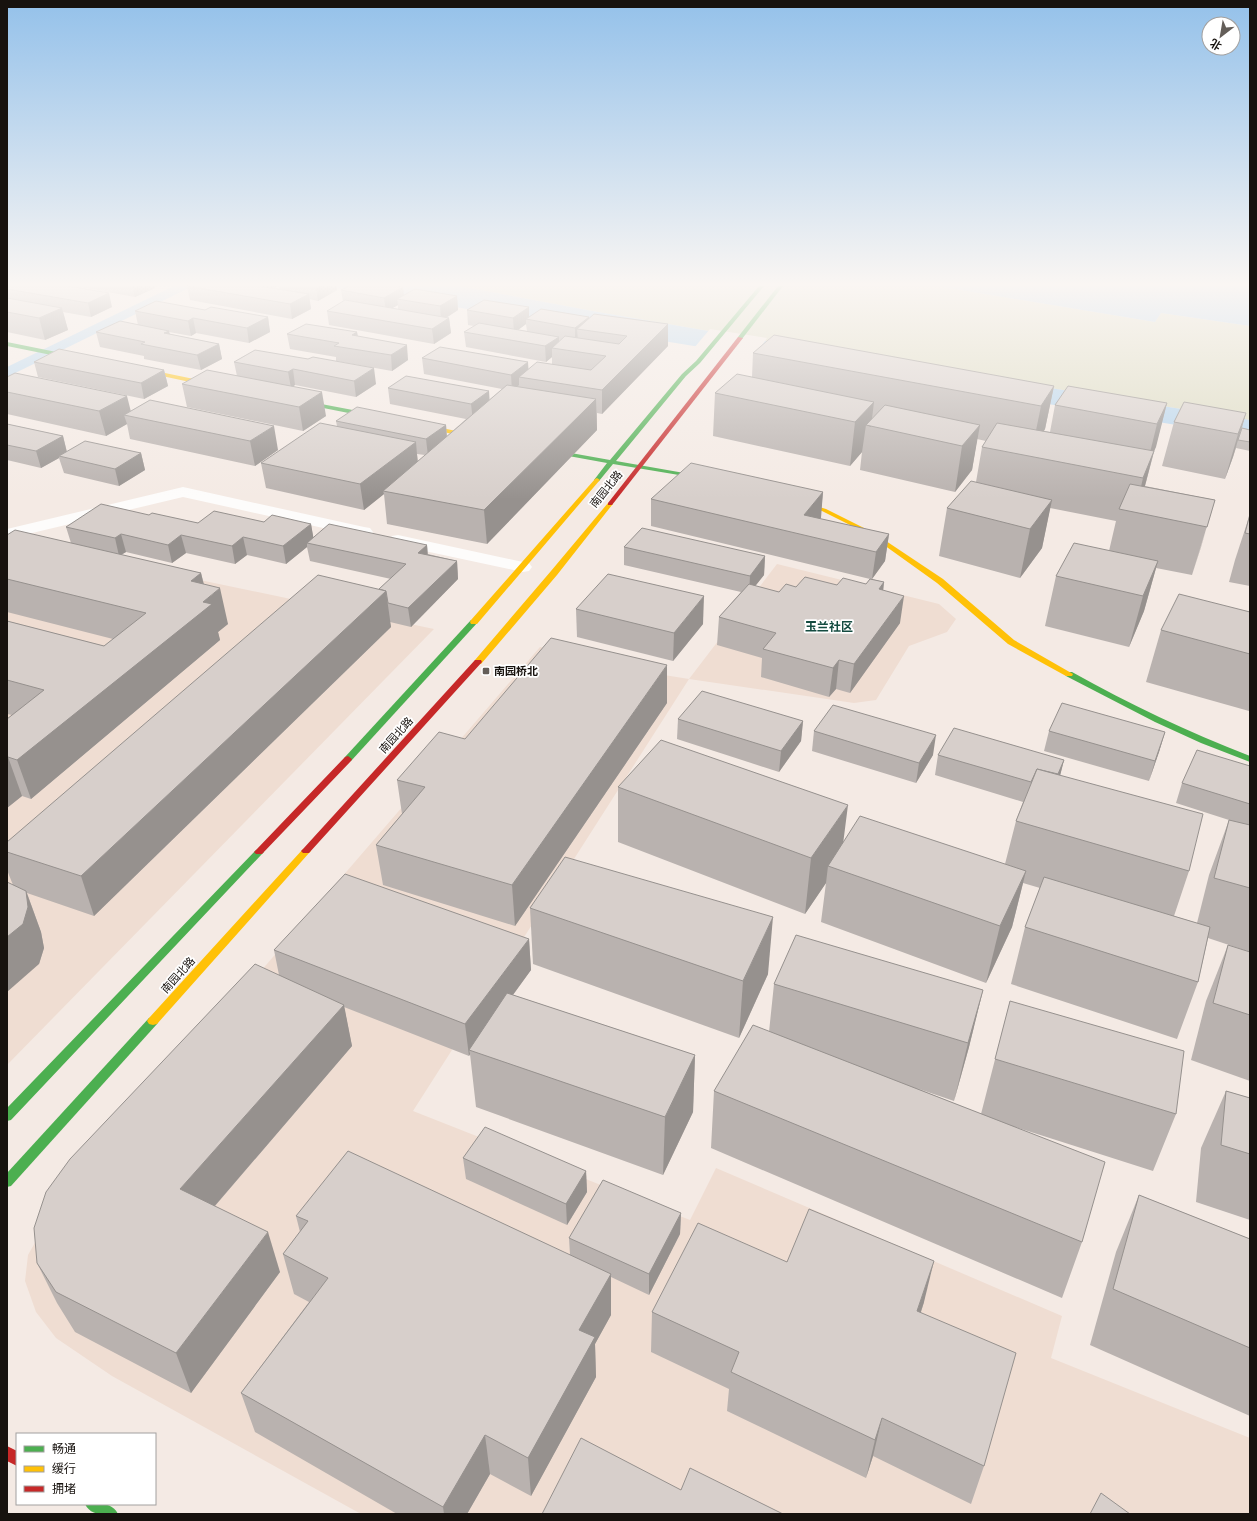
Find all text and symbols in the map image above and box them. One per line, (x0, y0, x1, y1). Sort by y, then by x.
north arrow (1201, 16, 1241, 56)
text: 北 (1208, 37, 1224, 53)
street label: 南园北路 (587, 468, 625, 510)
district label: 玉兰社区 (805, 620, 853, 634)
place label: 南园桥北 (494, 665, 538, 677)
marker: 南园桥北 (481, 666, 491, 676)
street label: 南园北路 (377, 715, 415, 755)
street label: 南园北路 (159, 955, 197, 995)
legend (16, 1433, 156, 1505)
text: 畅通 (52, 1442, 76, 1456)
text: 缓行 (52, 1462, 76, 1476)
text: 拥堵 (52, 1482, 76, 1496)

